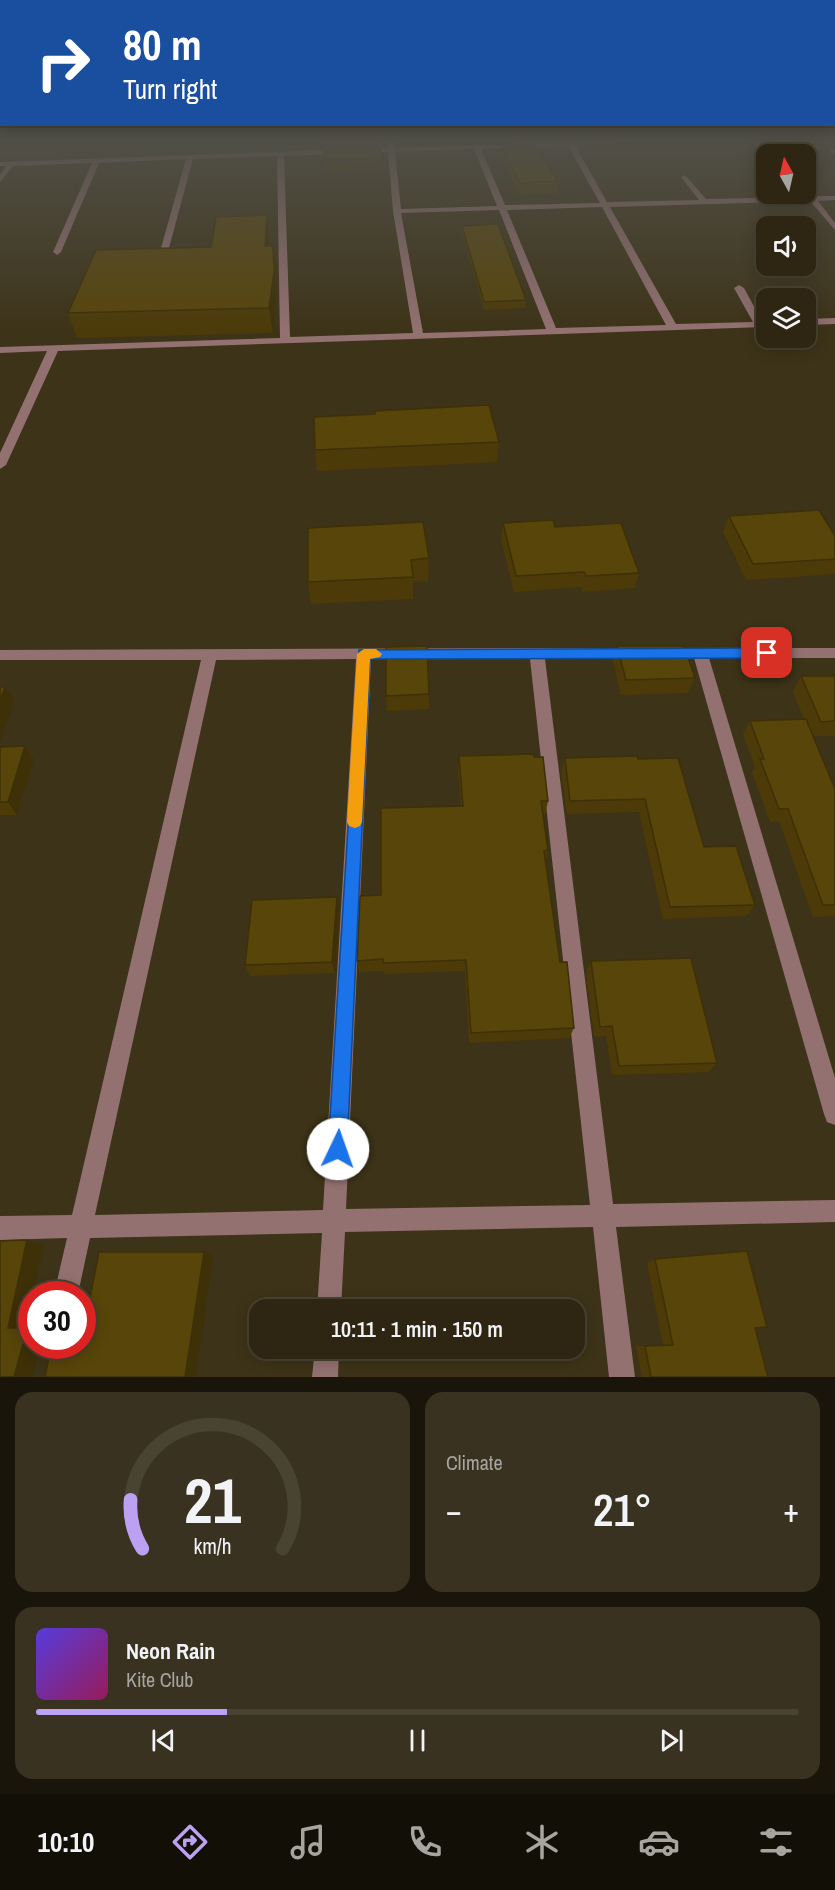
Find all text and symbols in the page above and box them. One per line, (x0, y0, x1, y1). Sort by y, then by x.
text: 80 m (123, 17, 202, 73)
icon: right (24, 24, 102, 102)
text: Turn right (123, 71, 217, 107)
north arrow (756, 144, 816, 204)
map controls (756, 144, 816, 348)
button: sound (756, 216, 816, 276)
button: layers (756, 288, 816, 348)
pin (741, 627, 792, 678)
icon: arrive (750, 636, 783, 669)
position arrow (306, 1117, 370, 1181)
speed limit sign: 30 (18, 1281, 96, 1359)
text: 10:11 · 1 min · 150 m (331, 1314, 503, 1344)
text: Climate (446, 1449, 503, 1476)
text: 21 (184, 1458, 241, 1542)
text: 21° (593, 1479, 652, 1540)
text: − (446, 1488, 462, 1532)
text: + (783, 1488, 799, 1532)
text: km/h (193, 1532, 232, 1561)
text: Neon Rain (126, 1636, 215, 1666)
text: Kite Club (126, 1666, 193, 1693)
icon: previous (147, 1724, 180, 1757)
icon: pause (401, 1724, 434, 1757)
icon: next (655, 1724, 688, 1757)
icon: directions (169, 1821, 211, 1863)
icon: music (287, 1821, 329, 1863)
icon: phone (404, 1821, 446, 1863)
icon: climate (521, 1821, 563, 1863)
icon: car (638, 1821, 680, 1863)
icon: filters (755, 1821, 797, 1863)
text: 10:10 (38, 1824, 94, 1860)

